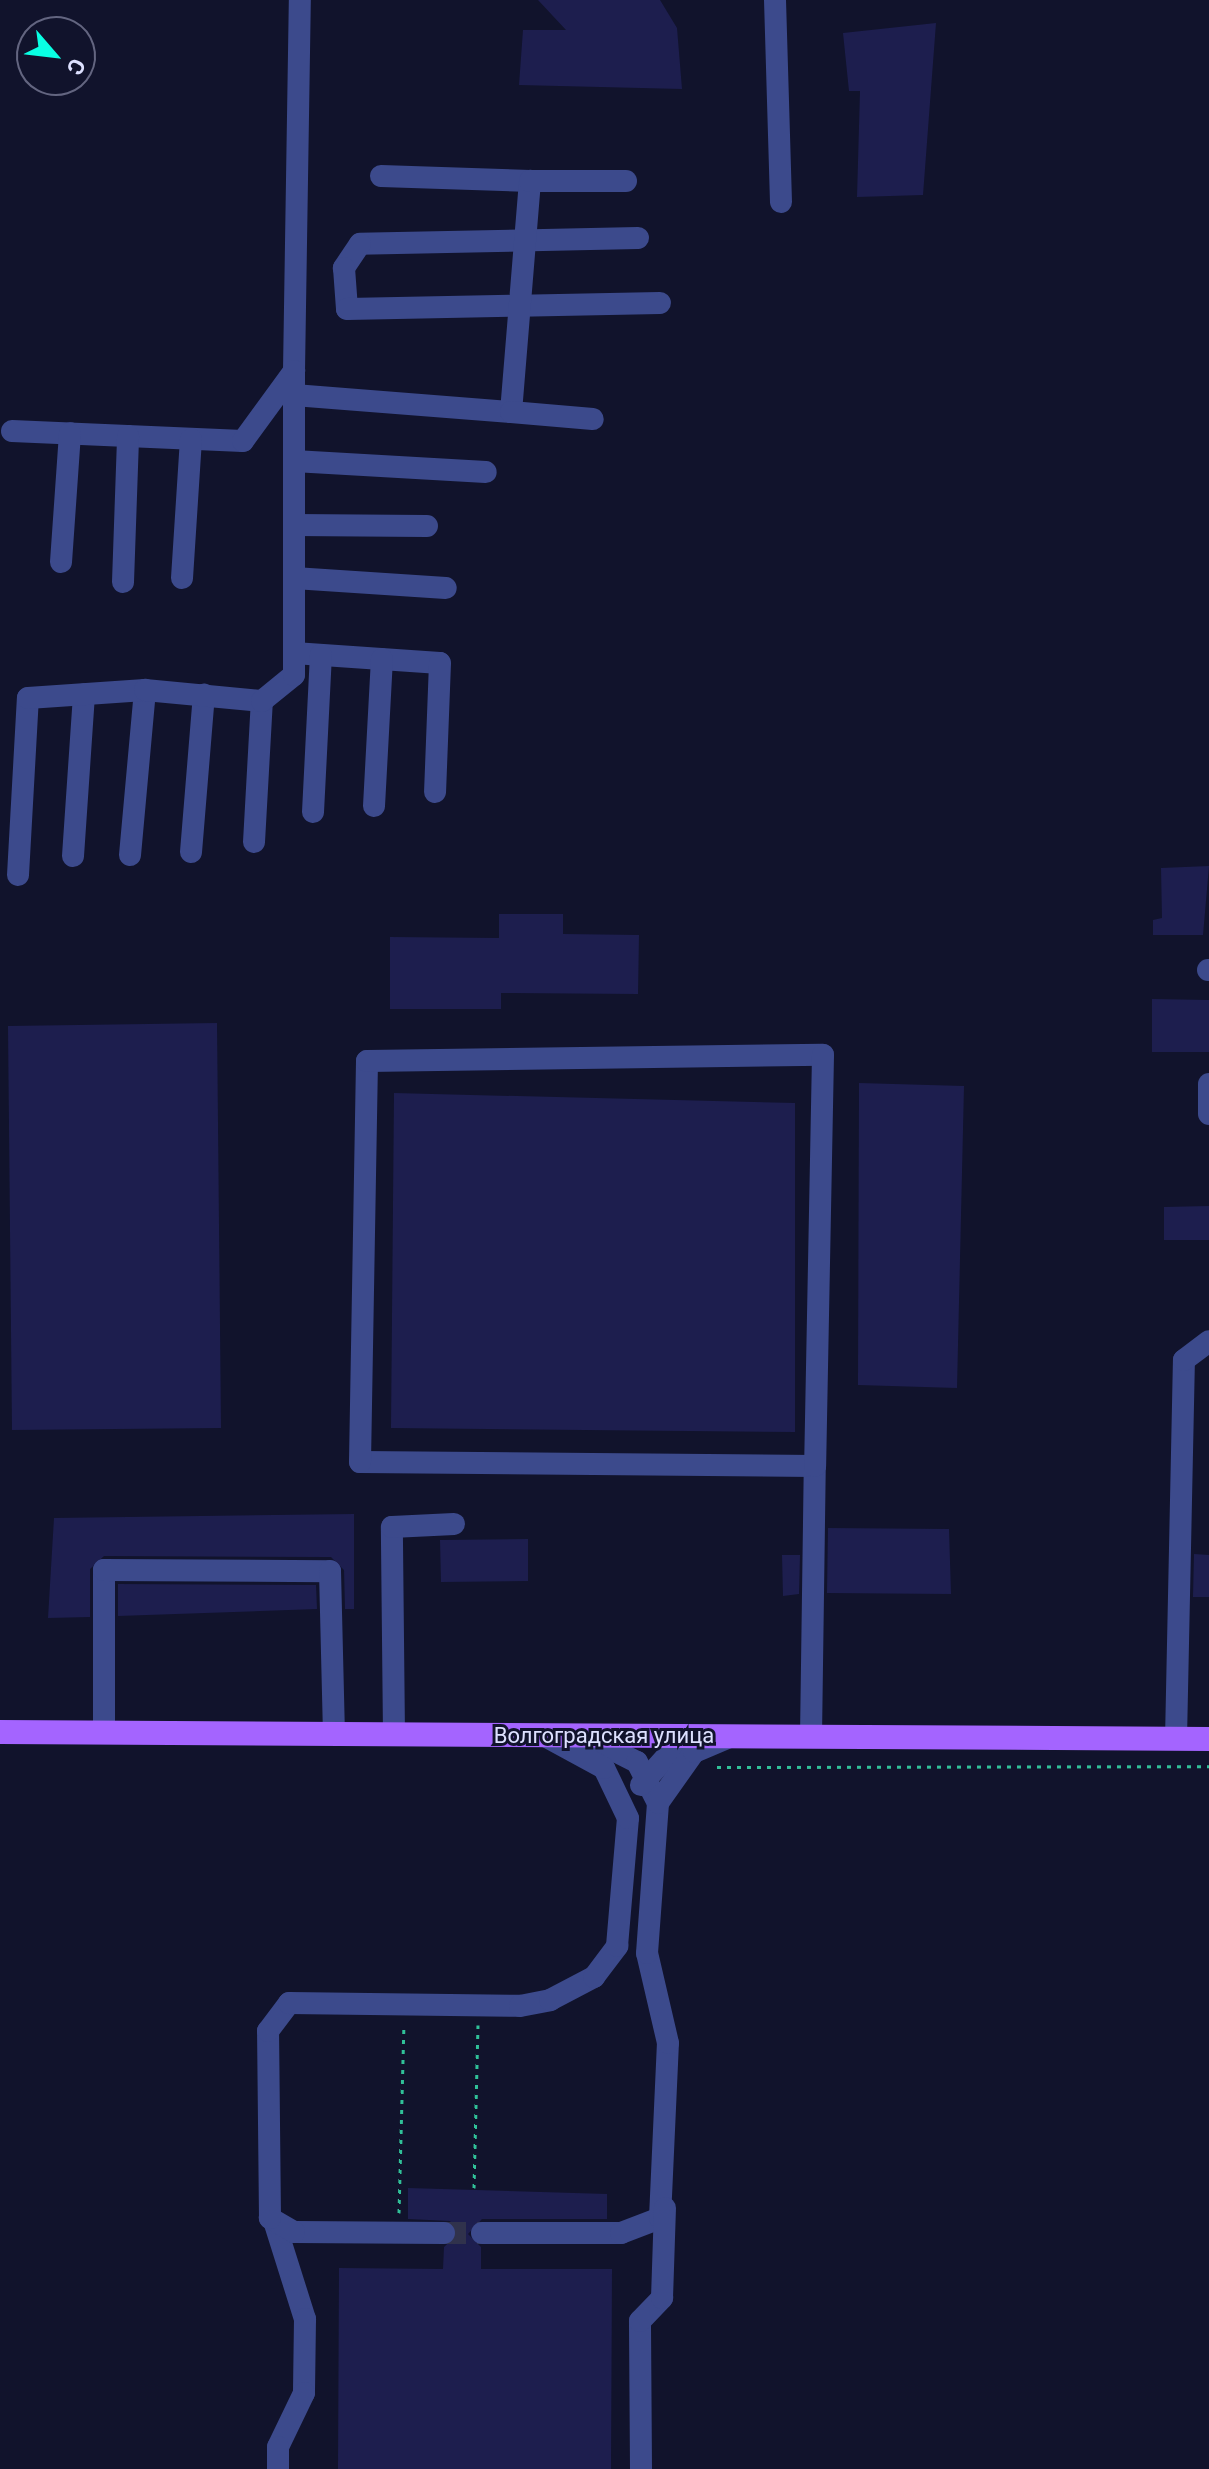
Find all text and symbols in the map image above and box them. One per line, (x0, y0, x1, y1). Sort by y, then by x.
north arrow (16, 16, 96, 96)
text: С (61, 54, 90, 79)
street label: Волгоградская улица (494, 1723, 714, 1749)

